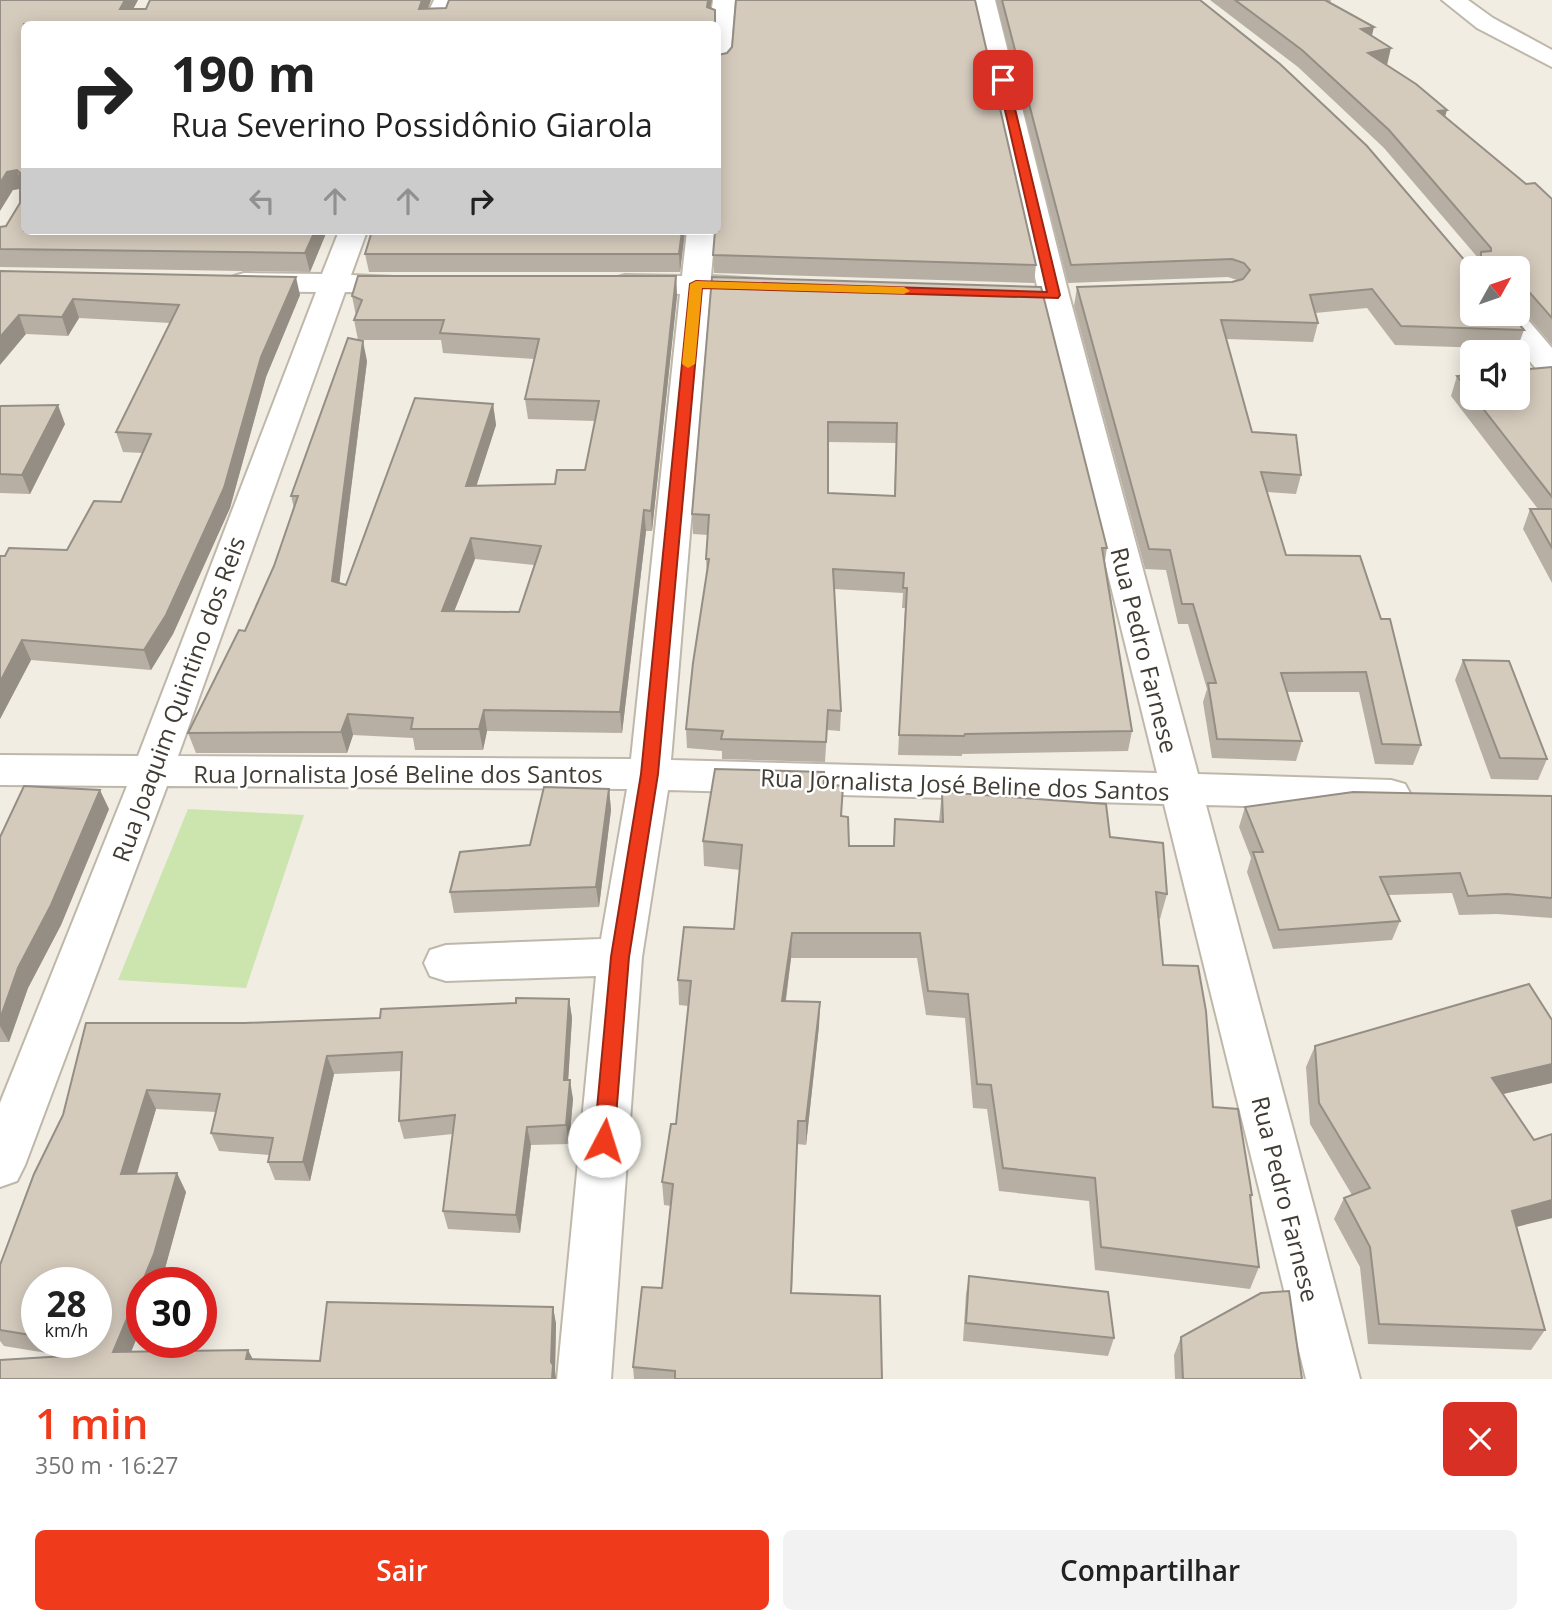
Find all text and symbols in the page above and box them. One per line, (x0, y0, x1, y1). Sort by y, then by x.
text: 190 m (171, 40, 316, 106)
icon: right (56, 49, 147, 140)
pin (973, 50, 1033, 110)
icon: arrive (984, 61, 1022, 99)
text: Rua Severino Possidônio Giarola (171, 103, 653, 146)
icon: left (243, 182, 281, 220)
icon: ahead (316, 182, 354, 220)
icon: ahead (389, 182, 427, 220)
icon: right (462, 182, 500, 220)
north arrow (1460, 256, 1530, 326)
map controls (1460, 256, 1530, 410)
button: sound (1460, 340, 1530, 410)
street label: Rua Joaquim Quintino dos Reis (104, 532, 252, 866)
street label: Rua Pedro Farnese (1103, 544, 1187, 756)
street label: Rua Jornalista José Beline dos Santos (193, 757, 603, 790)
street label: Rua Jornalista José Beline dos Santos (760, 760, 1170, 808)
street label: Rua Pedro Farnese (1244, 1093, 1328, 1305)
position arrow (567, 1104, 641, 1178)
speed limit sign: 30 (126, 1267, 217, 1358)
text: 28 (46, 1280, 87, 1327)
text: km/h (45, 1318, 88, 1342)
text: 1 min (35, 1394, 148, 1451)
button: close (1443, 1402, 1517, 1476)
text: 350 m · 16:27 (35, 1449, 178, 1481)
button: Sair (35, 1530, 769, 1610)
button: Compartilhar (783, 1530, 1517, 1610)

